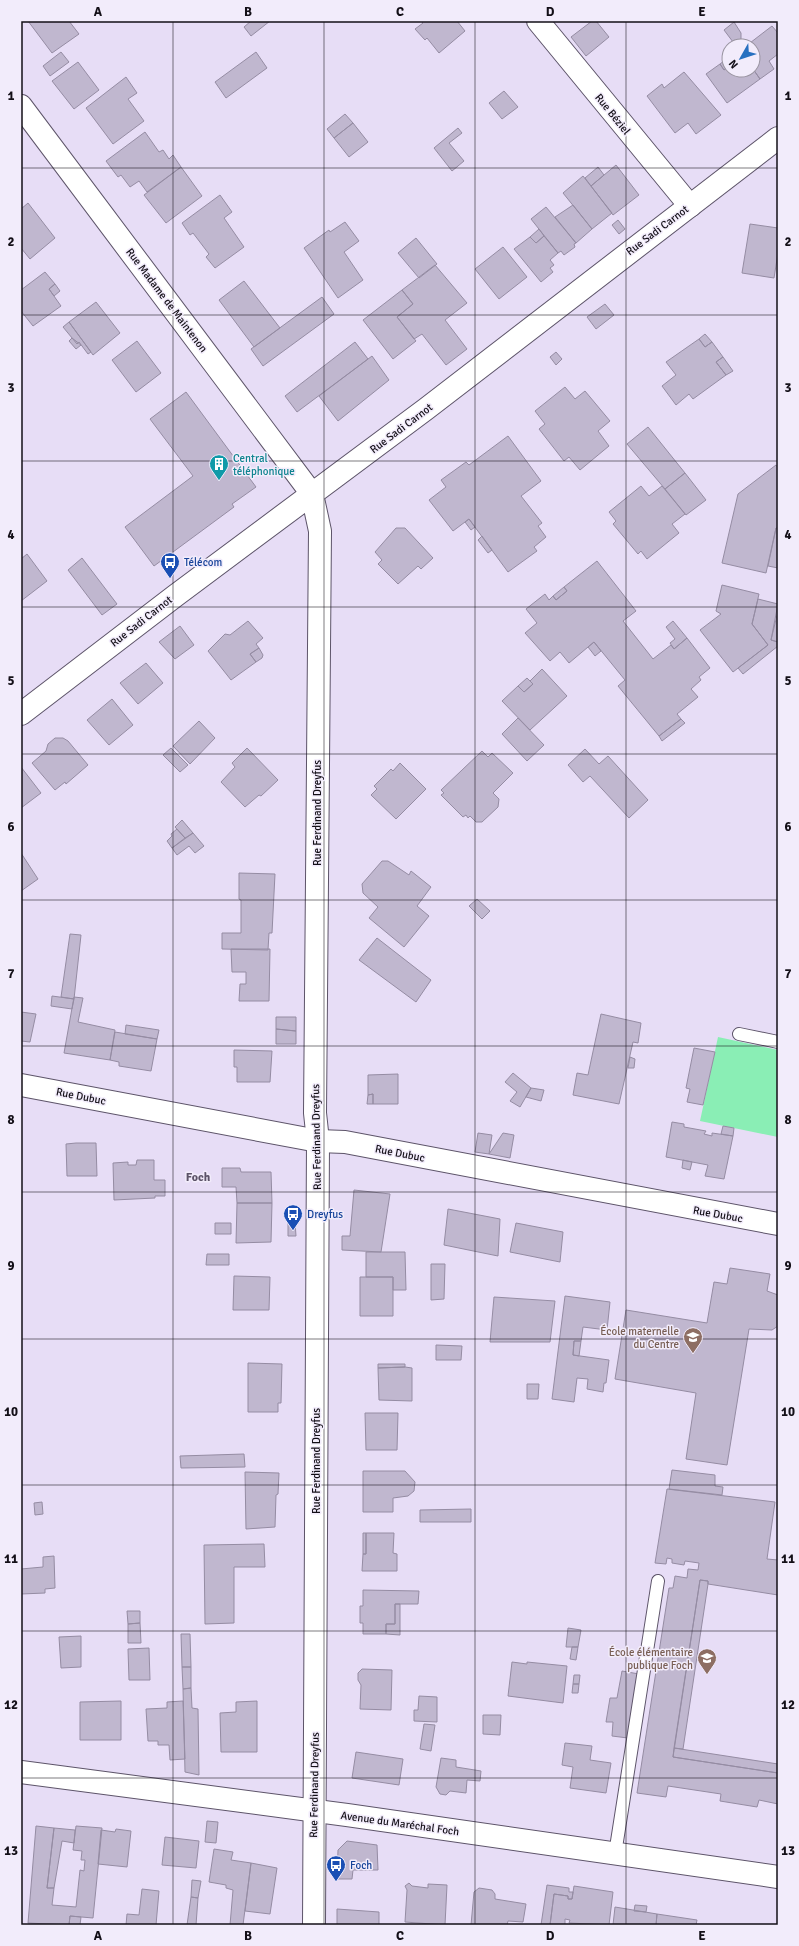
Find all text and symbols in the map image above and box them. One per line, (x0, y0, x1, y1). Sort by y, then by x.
text: A (94, 4, 103, 20)
text: B (244, 4, 252, 20)
text: C (396, 4, 404, 20)
text: D (546, 4, 555, 20)
text: E (698, 4, 706, 20)
north arrow (721, 38, 761, 78)
text: N (726, 57, 741, 71)
text: 1 (7, 88, 15, 104)
text: 1 (784, 88, 792, 104)
street label: Rue Béziel (592, 91, 633, 137)
street label: Rue Sadi Carnot (624, 203, 691, 258)
text: 2 (7, 234, 15, 250)
text: 2 (784, 234, 792, 250)
street label: Rue Madame de Maintenon (123, 246, 210, 355)
text: 3 (7, 380, 15, 396)
text: 3 (784, 380, 792, 396)
street label: Rue Sadi Carnot (368, 401, 435, 456)
place label: Central téléphonique (233, 452, 295, 478)
building icon: Central téléphonique (208, 453, 230, 481)
text: 4 (7, 527, 15, 543)
text: 4 (784, 527, 792, 543)
bus stop icon: Télécom (159, 551, 181, 579)
place label: Télécom (184, 556, 222, 569)
street label: Rue Sadi Carnot (108, 593, 175, 650)
text: 5 (7, 673, 15, 689)
text: 5 (784, 673, 792, 689)
street label: Rue Ferdinand Dreyfus (311, 760, 324, 866)
text: 6 (7, 819, 15, 835)
text: 6 (784, 819, 792, 835)
text: 7 (7, 966, 15, 982)
text: 7 (784, 966, 792, 982)
street label: Rue Ferdinand Dreyfus (309, 1084, 324, 1190)
street label: Rue Dubuc (55, 1085, 107, 1108)
text: 8 (7, 1112, 15, 1128)
text: 8 (784, 1112, 792, 1128)
street label: Rue Dubuc (374, 1142, 426, 1165)
district label: Foch (186, 1170, 211, 1185)
bus stop icon: Dreyfus (282, 1203, 304, 1231)
street label: Rue Dubuc (692, 1204, 744, 1225)
place label: Dreyfus (307, 1208, 343, 1221)
text: 9 (7, 1258, 15, 1274)
text: 9 (784, 1258, 792, 1274)
place label: École maternelle du Centre (600, 1324, 679, 1351)
school or university icon: École maternelle du Centre (682, 1326, 704, 1354)
text: 10 (4, 1404, 18, 1420)
text: 10 (781, 1404, 795, 1420)
street label: Rue Ferdinand Dreyfus (310, 1408, 323, 1514)
text: 11 (4, 1551, 18, 1567)
text: 11 (781, 1551, 795, 1567)
place label: École élémentaire publique Foch (609, 1645, 693, 1672)
school or university icon: École élémentaire publique Foch (696, 1647, 718, 1675)
text: 12 (4, 1697, 18, 1713)
text: 12 (781, 1697, 795, 1713)
street label: Rue Ferdinand Dreyfus (307, 1732, 322, 1838)
street label: Avenue du Maréchal Foch (340, 1809, 460, 1838)
text: 13 (4, 1843, 18, 1859)
text: 13 (781, 1843, 795, 1859)
bus stop icon: Foch (325, 1854, 347, 1882)
place label: Foch (350, 1859, 372, 1872)
text: A (94, 1928, 103, 1944)
text: B (244, 1928, 252, 1944)
text: C (396, 1928, 404, 1944)
text: D (546, 1928, 555, 1944)
text: E (698, 1928, 706, 1944)

